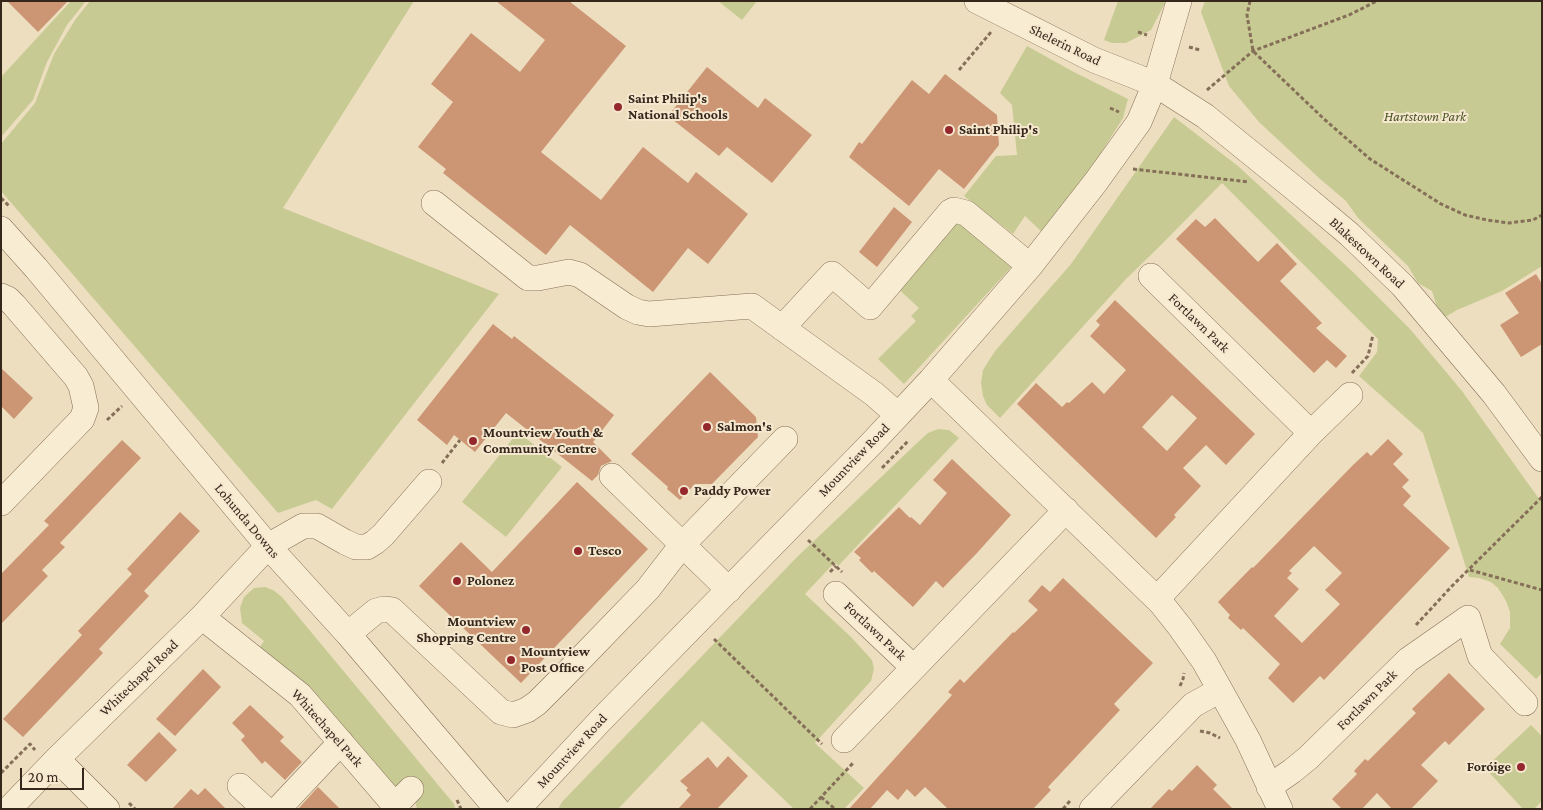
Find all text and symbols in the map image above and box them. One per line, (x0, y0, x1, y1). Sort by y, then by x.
street label: Shelerin Road (1027, 21, 1103, 69)
place label: Saint Philip's National Schools (628, 91, 728, 124)
marker: Saint Philip's National Schools (612, 101, 624, 113)
park label: Hartstown Park (1384, 109, 1466, 125)
place label: Saint Philip's (959, 122, 1038, 138)
marker: Saint Philip's (943, 124, 955, 136)
street label: Blakestown Road (1326, 214, 1408, 292)
street label: Fortlawn Park (1165, 290, 1233, 356)
place label: Salmon's (717, 419, 772, 435)
street label: Mountview Road (815, 420, 893, 500)
marker: Salmon's (701, 421, 713, 433)
place label: Mountview Youth & Community Centre (483, 425, 603, 458)
marker: Mountview Youth & Community Centre (467, 435, 479, 447)
street label: Lohunda Downs (211, 480, 283, 562)
place label: Paddy Power (694, 483, 771, 499)
marker: Paddy Power (678, 485, 690, 497)
place label: Tesco (588, 543, 622, 559)
marker: Tesco (572, 545, 584, 557)
place label: Polonez (467, 573, 514, 589)
marker: Polonez (451, 575, 463, 587)
street label: Fortlawn Park (841, 598, 909, 664)
place label: Mountview Shopping Centre (417, 614, 516, 646)
marker: Mountview Shopping Centre (520, 624, 532, 636)
street label: Whitechapel Road (96, 636, 182, 720)
place label: Mountview Post Office (521, 644, 590, 676)
marker: Mountview Post Office (505, 654, 517, 666)
street label: Fortlawn Park (1333, 666, 1401, 734)
street label: Whitechapel Park (288, 686, 366, 770)
street label: Mountview Road (533, 710, 611, 792)
scale bar (22, 758, 86, 790)
place label: Foróige (1467, 759, 1511, 775)
marker: Foróige (1515, 761, 1527, 773)
text: 20 m (28, 769, 59, 785)

